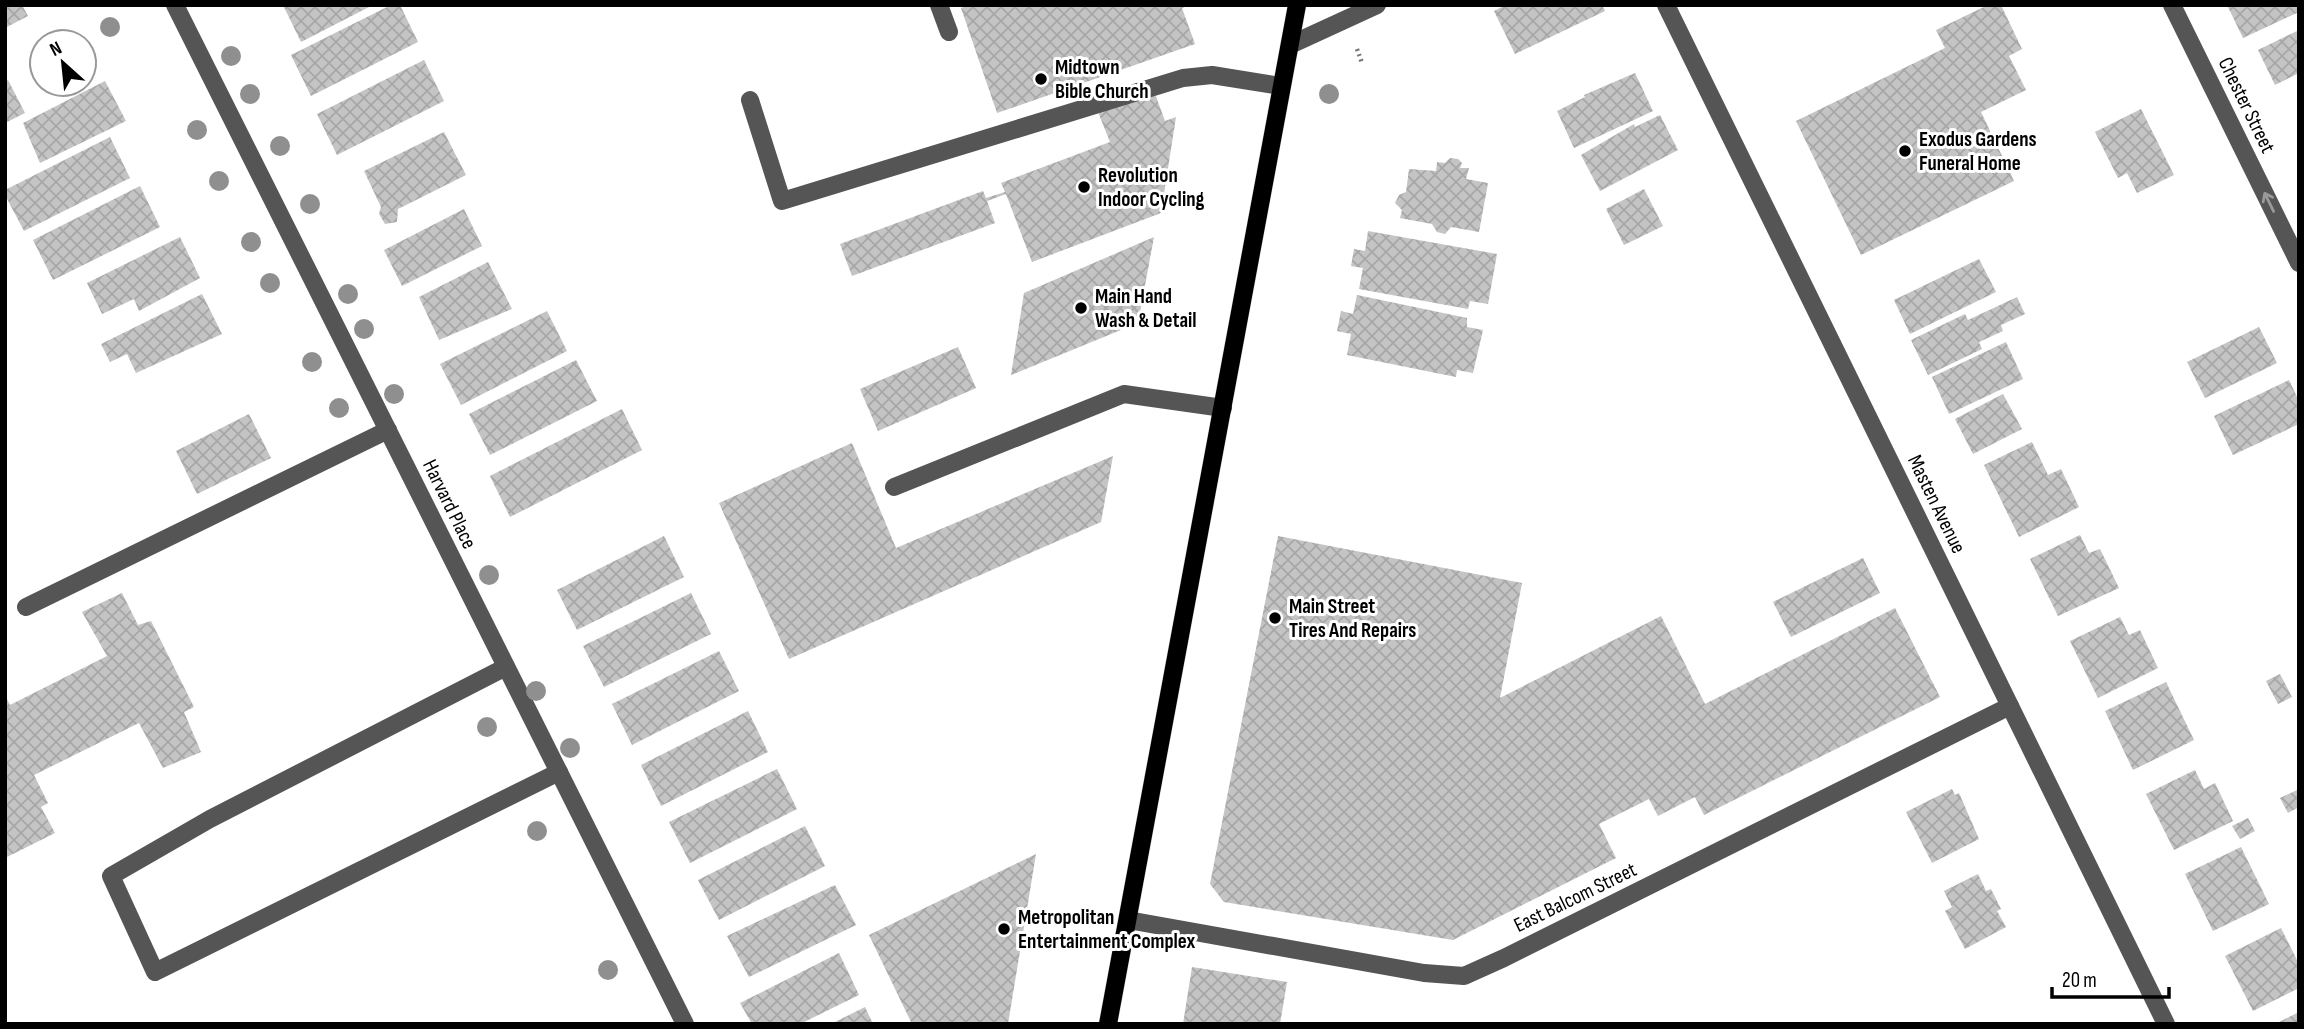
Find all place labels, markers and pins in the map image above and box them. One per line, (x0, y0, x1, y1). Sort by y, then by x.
place label: Midtown Bible Church (1055, 55, 1149, 104)
marker: Midtown Bible Church (1033, 71, 1049, 87)
place label: Exodus Gardens Funeral Home (1919, 127, 2037, 176)
marker: Exodus Gardens Funeral Home (1897, 143, 1913, 159)
place label: Revolution Indoor Cycling (1098, 163, 1205, 212)
marker: Revolution Indoor Cycling (1076, 179, 1092, 195)
place label: Main Hand Wash & Detail (1095, 284, 1197, 333)
marker: Main Hand Wash & Detail (1073, 300, 1089, 316)
place label: Main Street Tires And Repairs (1289, 594, 1416, 643)
marker: Main Street Tires And Repairs (1267, 610, 1283, 626)
place label: Metropolitan Entertainment Complex (1018, 905, 1196, 954)
marker: Metropolitan Entertainment Complex (996, 921, 1012, 937)

